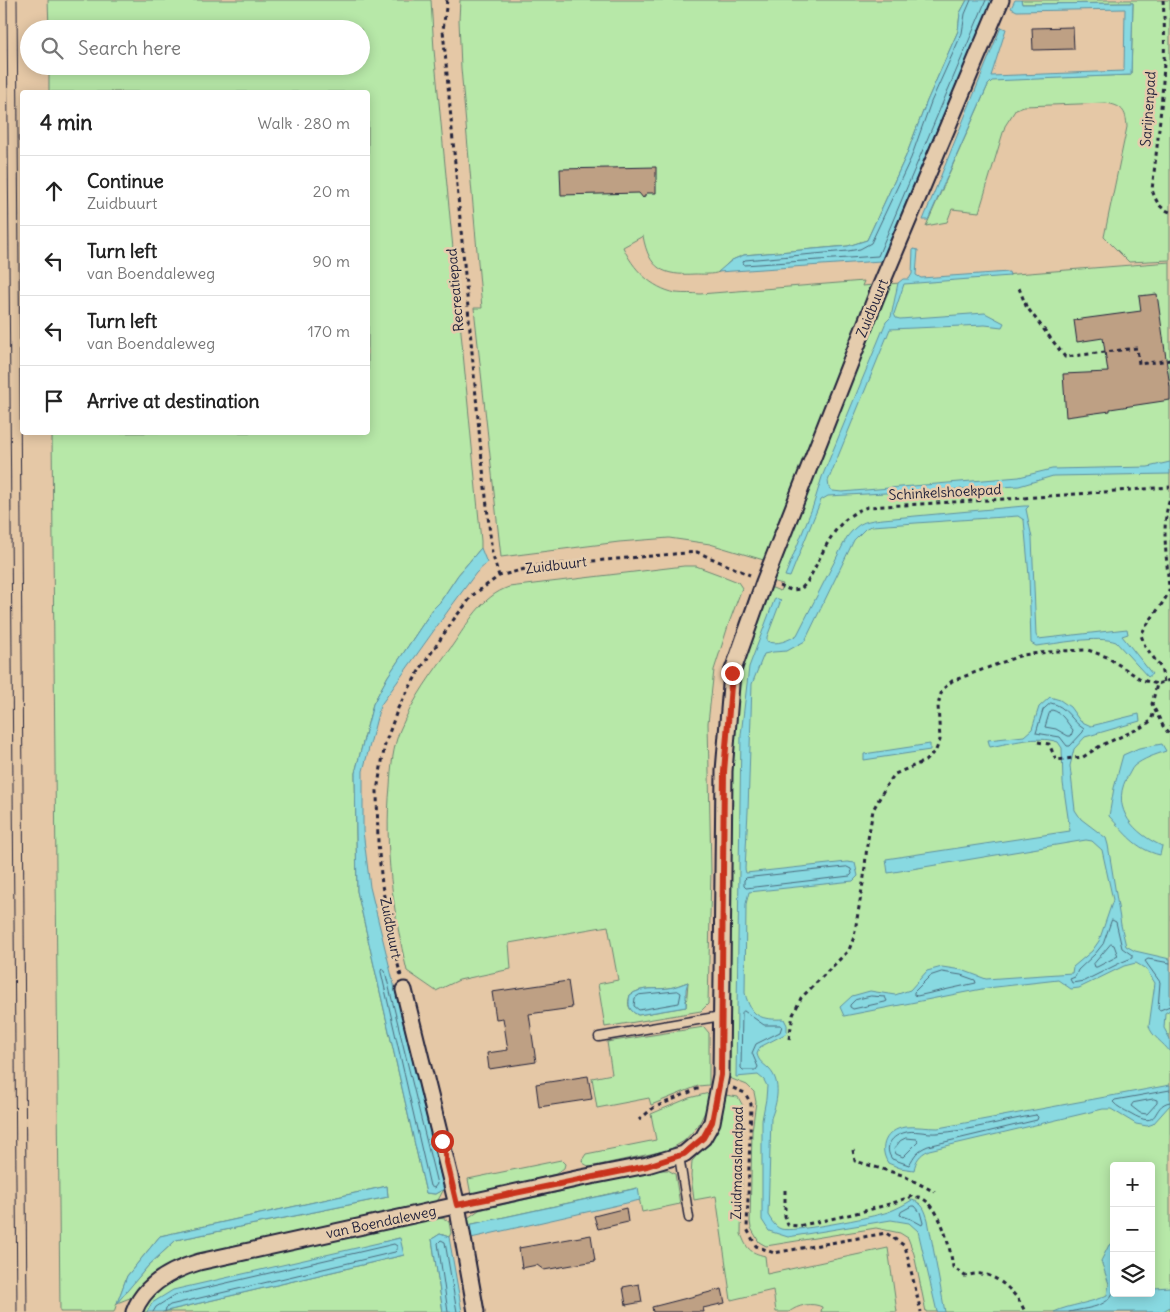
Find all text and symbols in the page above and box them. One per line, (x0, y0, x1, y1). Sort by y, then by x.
search box (20, 20, 370, 75)
icon: search (38, 34, 66, 62)
text: Search here (78, 36, 181, 60)
street label: Sarijnenpad (1136, 71, 1160, 147)
text: 4 min (40, 109, 92, 136)
text: Walk · 280 m (258, 113, 350, 133)
text: Continue (87, 169, 164, 193)
icon: ahead (40, 177, 68, 205)
text: 20 m (313, 181, 350, 201)
text: Zuidbuurt (87, 193, 157, 213)
text: Turn left (87, 239, 157, 263)
icon: left (40, 247, 68, 275)
street label: Recreatiepad (442, 248, 468, 332)
text: 90 m (312, 251, 350, 271)
text: van Boendaleweg (87, 263, 215, 283)
street label: Zuidbuurt (852, 276, 892, 340)
text: Turn left (87, 309, 157, 333)
icon: left (40, 317, 68, 345)
text: 170 m (307, 321, 350, 341)
text: van Boendaleweg (87, 333, 215, 353)
icon: arrive (40, 387, 68, 415)
text: Arrive at destination (87, 389, 260, 413)
street label: Schinkelshoekpad (888, 480, 1002, 504)
street label: Zuidbuurt (524, 552, 588, 578)
route end (721, 662, 744, 685)
street label: Zuidbuurt (376, 896, 406, 960)
street label: Zuidmaaslandpad (727, 1106, 747, 1220)
route start (431, 1130, 454, 1153)
map controls (1110, 1162, 1155, 1297)
button: + (1110, 1162, 1155, 1207)
street label: van Boendaleweg (324, 1202, 438, 1242)
button: − (1110, 1207, 1155, 1252)
button: layers (1110, 1252, 1155, 1297)

